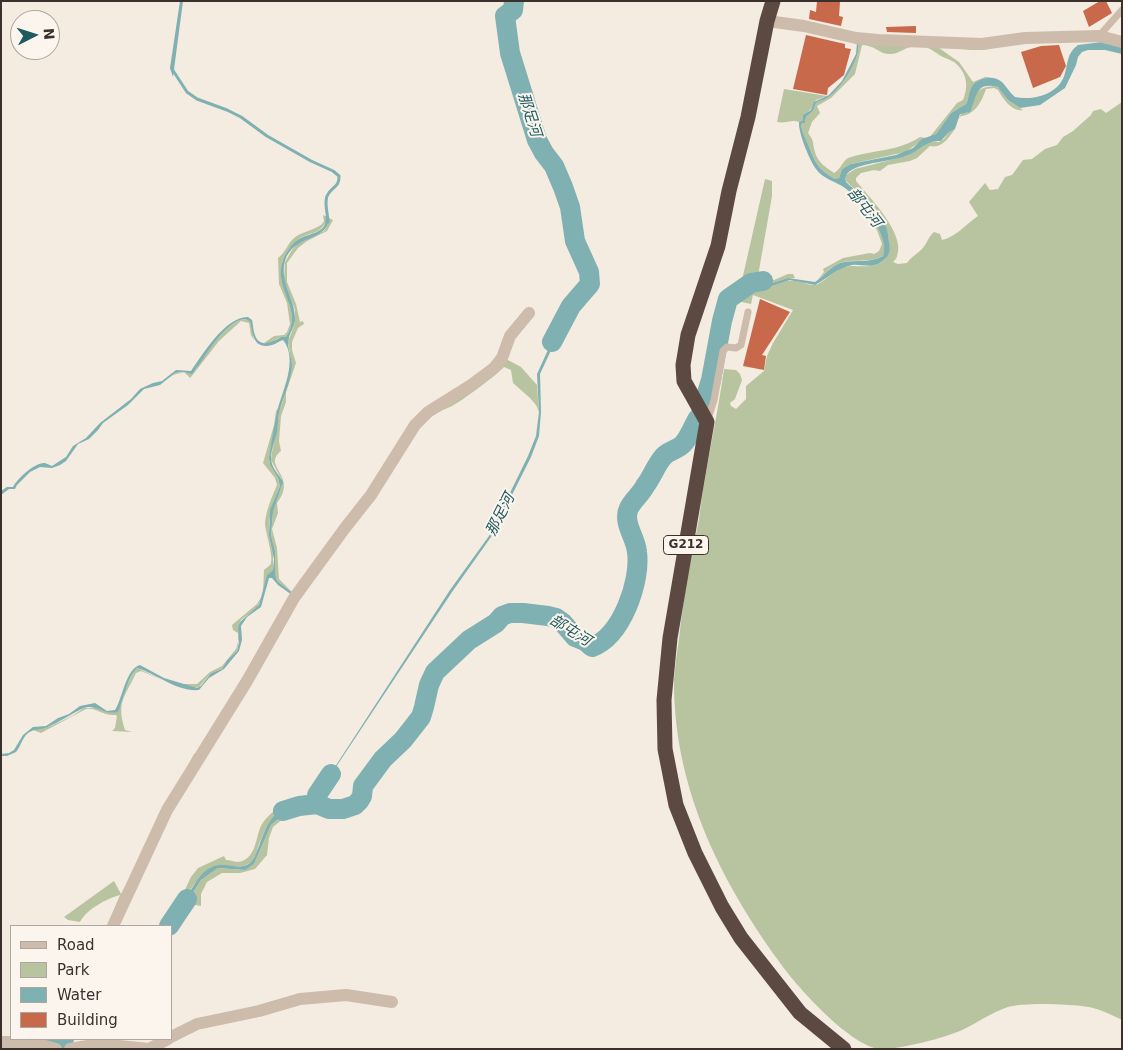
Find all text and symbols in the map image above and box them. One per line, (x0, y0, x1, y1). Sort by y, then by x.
north arrow (10, 10, 60, 60)
text: N (40, 27, 57, 40)
water label: 那足河 (513, 91, 545, 139)
water label: 部屯河 (843, 185, 885, 231)
water label: 那足河 (483, 491, 519, 539)
road number: G212 (664, 536, 708, 554)
water label: 部屯河 (546, 611, 594, 651)
legend (10, 925, 172, 1040)
text: Road (57, 936, 95, 954)
text: Park (57, 961, 89, 979)
text: Water (57, 986, 101, 1004)
text: Building (57, 1011, 118, 1029)

